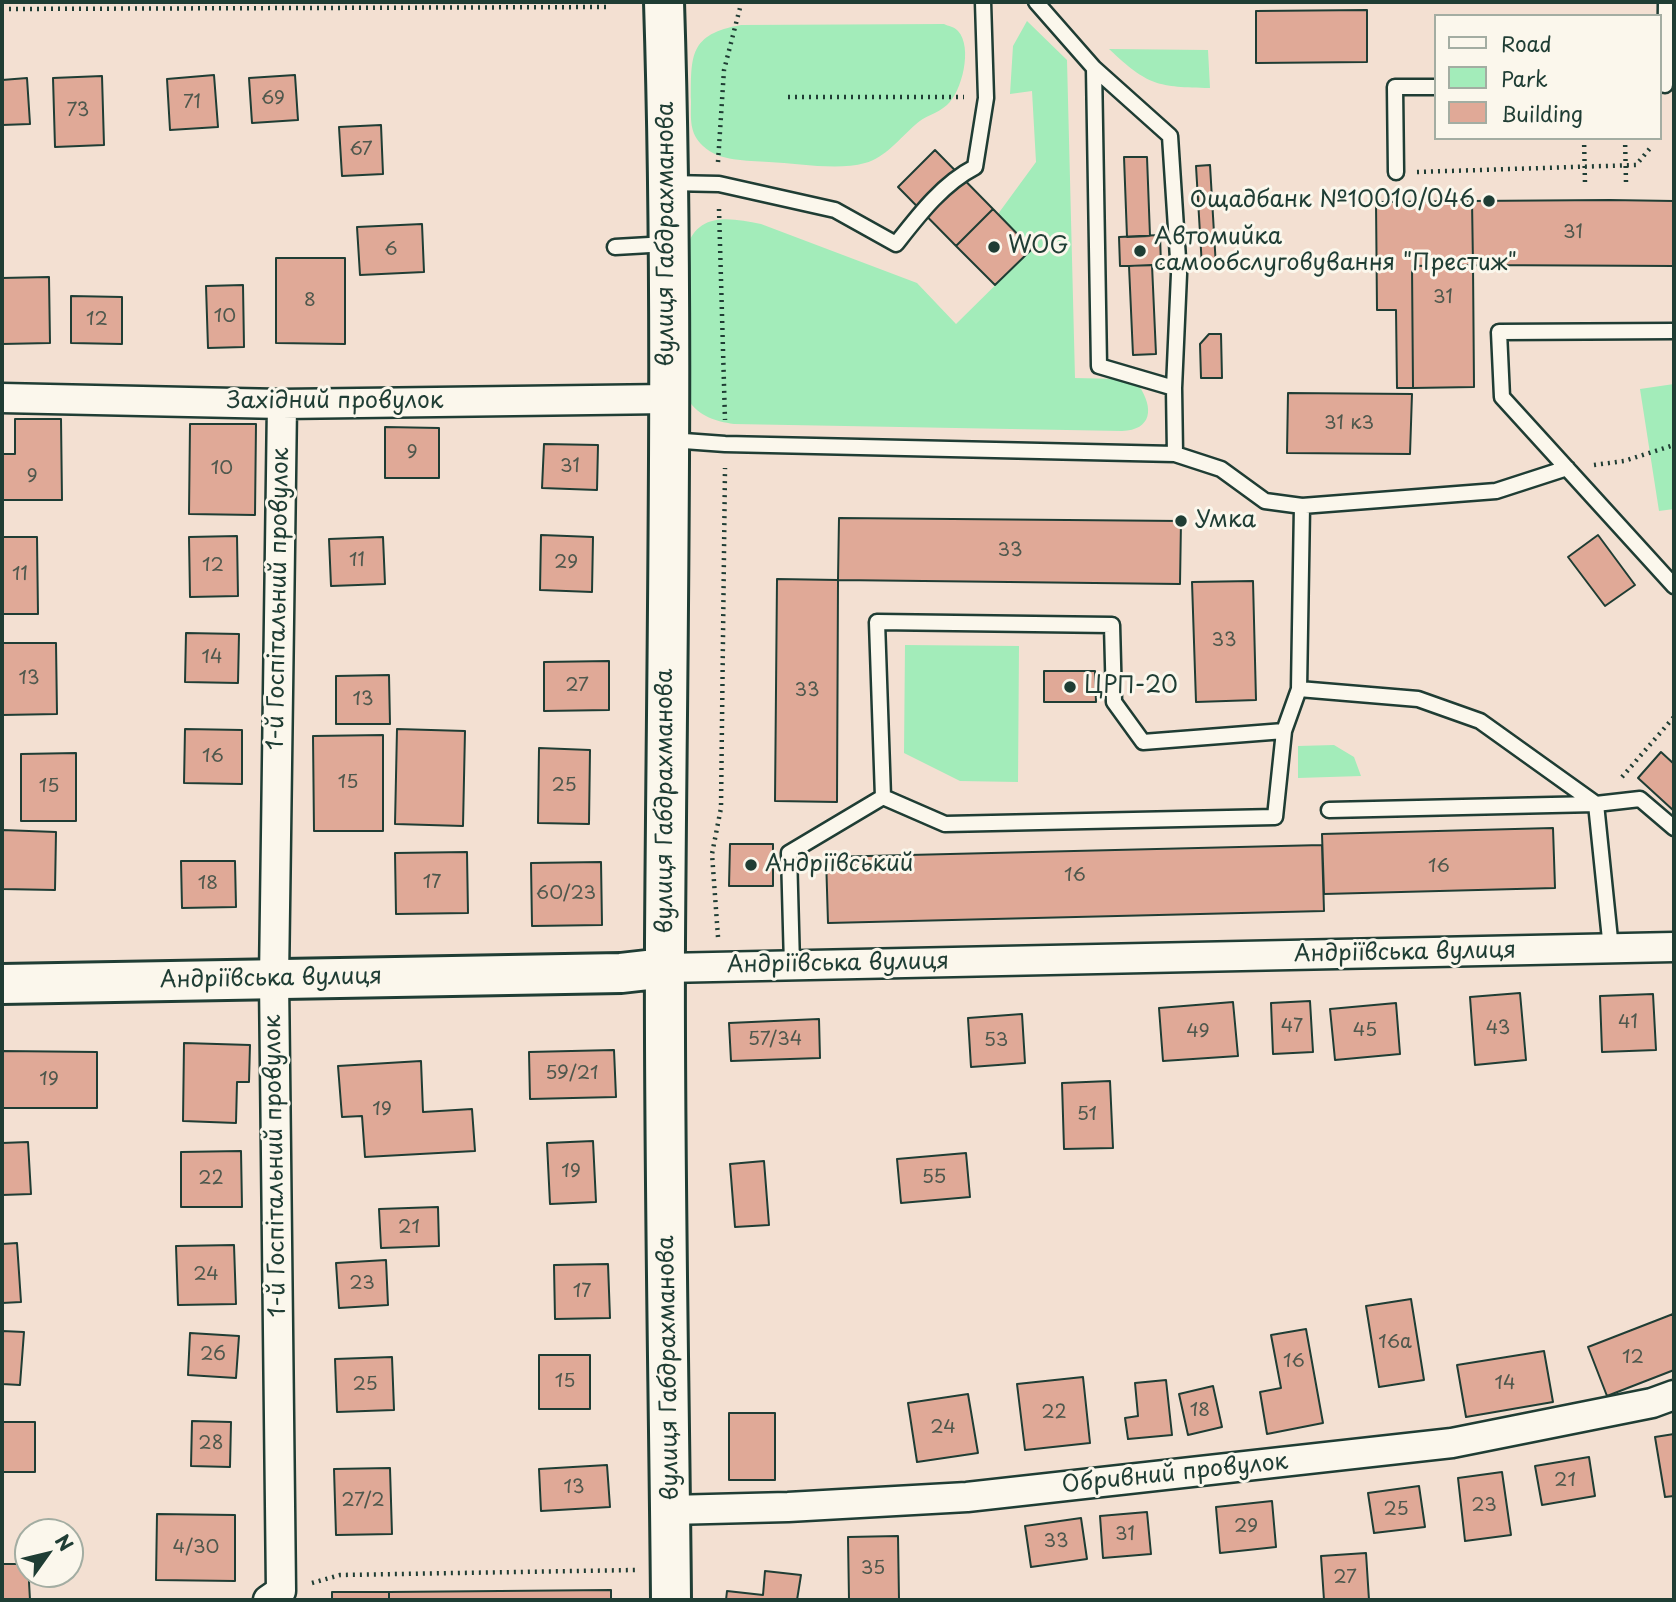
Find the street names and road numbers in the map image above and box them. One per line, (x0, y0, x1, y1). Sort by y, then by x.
street label: вулиця Габдрахманова (653, 102, 681, 366)
street label: Західний провулок (227, 388, 443, 416)
street label: 1-й Госпітальний провулок (263, 448, 295, 750)
street label: вулиця Габдрахманова (652, 669, 680, 933)
street label: Андріївська вулиця (1294, 937, 1516, 969)
street label: Андріївська вулиця (727, 948, 949, 980)
street label: Андріївська вулиця (160, 963, 382, 995)
street label: 1-й Госпітальний провулок (260, 1015, 292, 1317)
street label: вулиця Габдрахманова (653, 1235, 685, 1501)
street label: Обривний провулок (1061, 1448, 1289, 1500)

